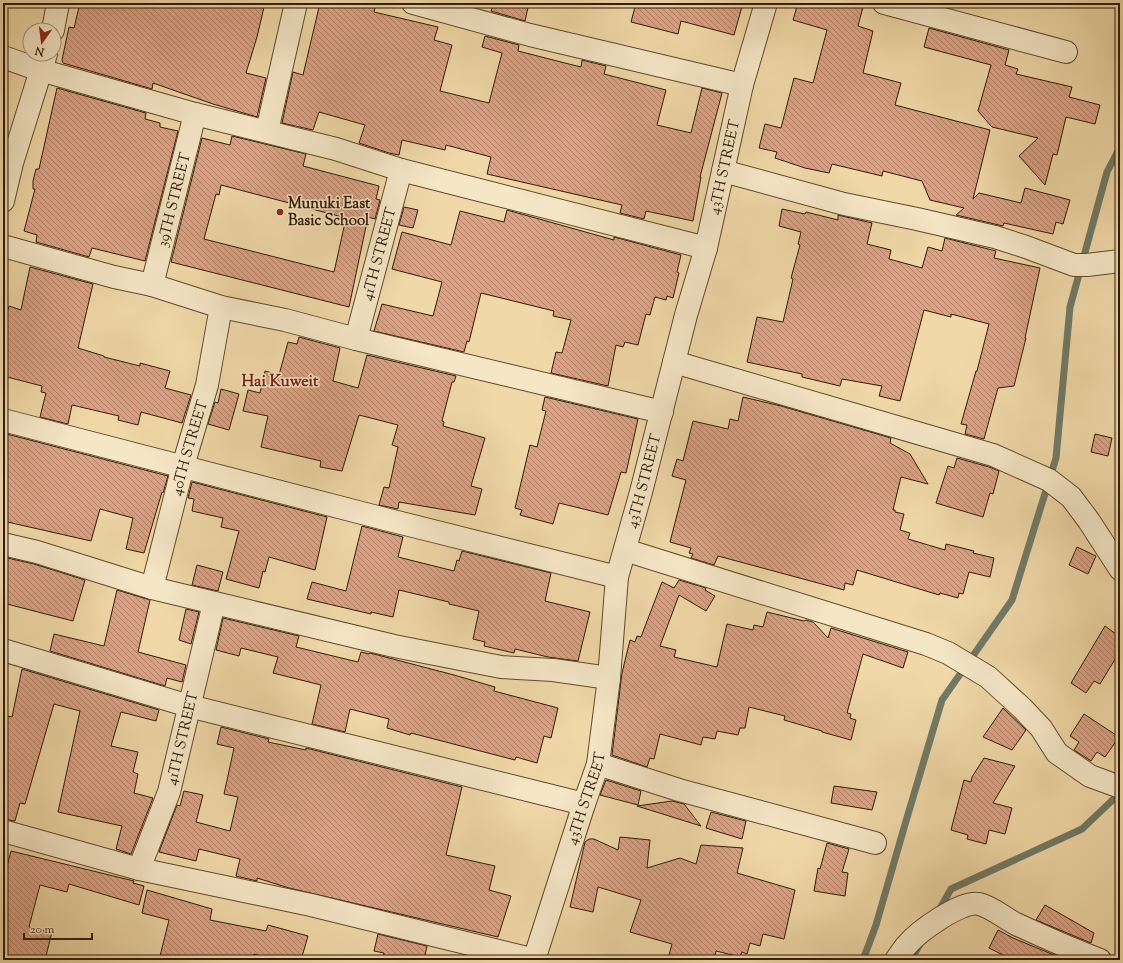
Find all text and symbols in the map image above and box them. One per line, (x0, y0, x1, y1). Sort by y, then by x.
north arrow (22, 22, 62, 62)
text: N (33, 42, 47, 60)
street label: 43TH STREET (705, 117, 746, 217)
street label: 39TH STREET (153, 150, 197, 249)
place label: Munuki East Basic School (288, 194, 371, 232)
street label: 41TH STREET (358, 205, 403, 303)
marker: Munuki East Basic School (275, 207, 285, 217)
district label: Hai Kuweit (241, 371, 319, 394)
street label: 40TH STREET (167, 397, 214, 498)
street label: 43TH STREET (622, 431, 668, 531)
street label: 41TH STREET (162, 689, 205, 788)
street label: 43TH STREET (563, 750, 612, 848)
scale bar (24, 915, 92, 941)
text: 20 m (30, 921, 55, 939)

